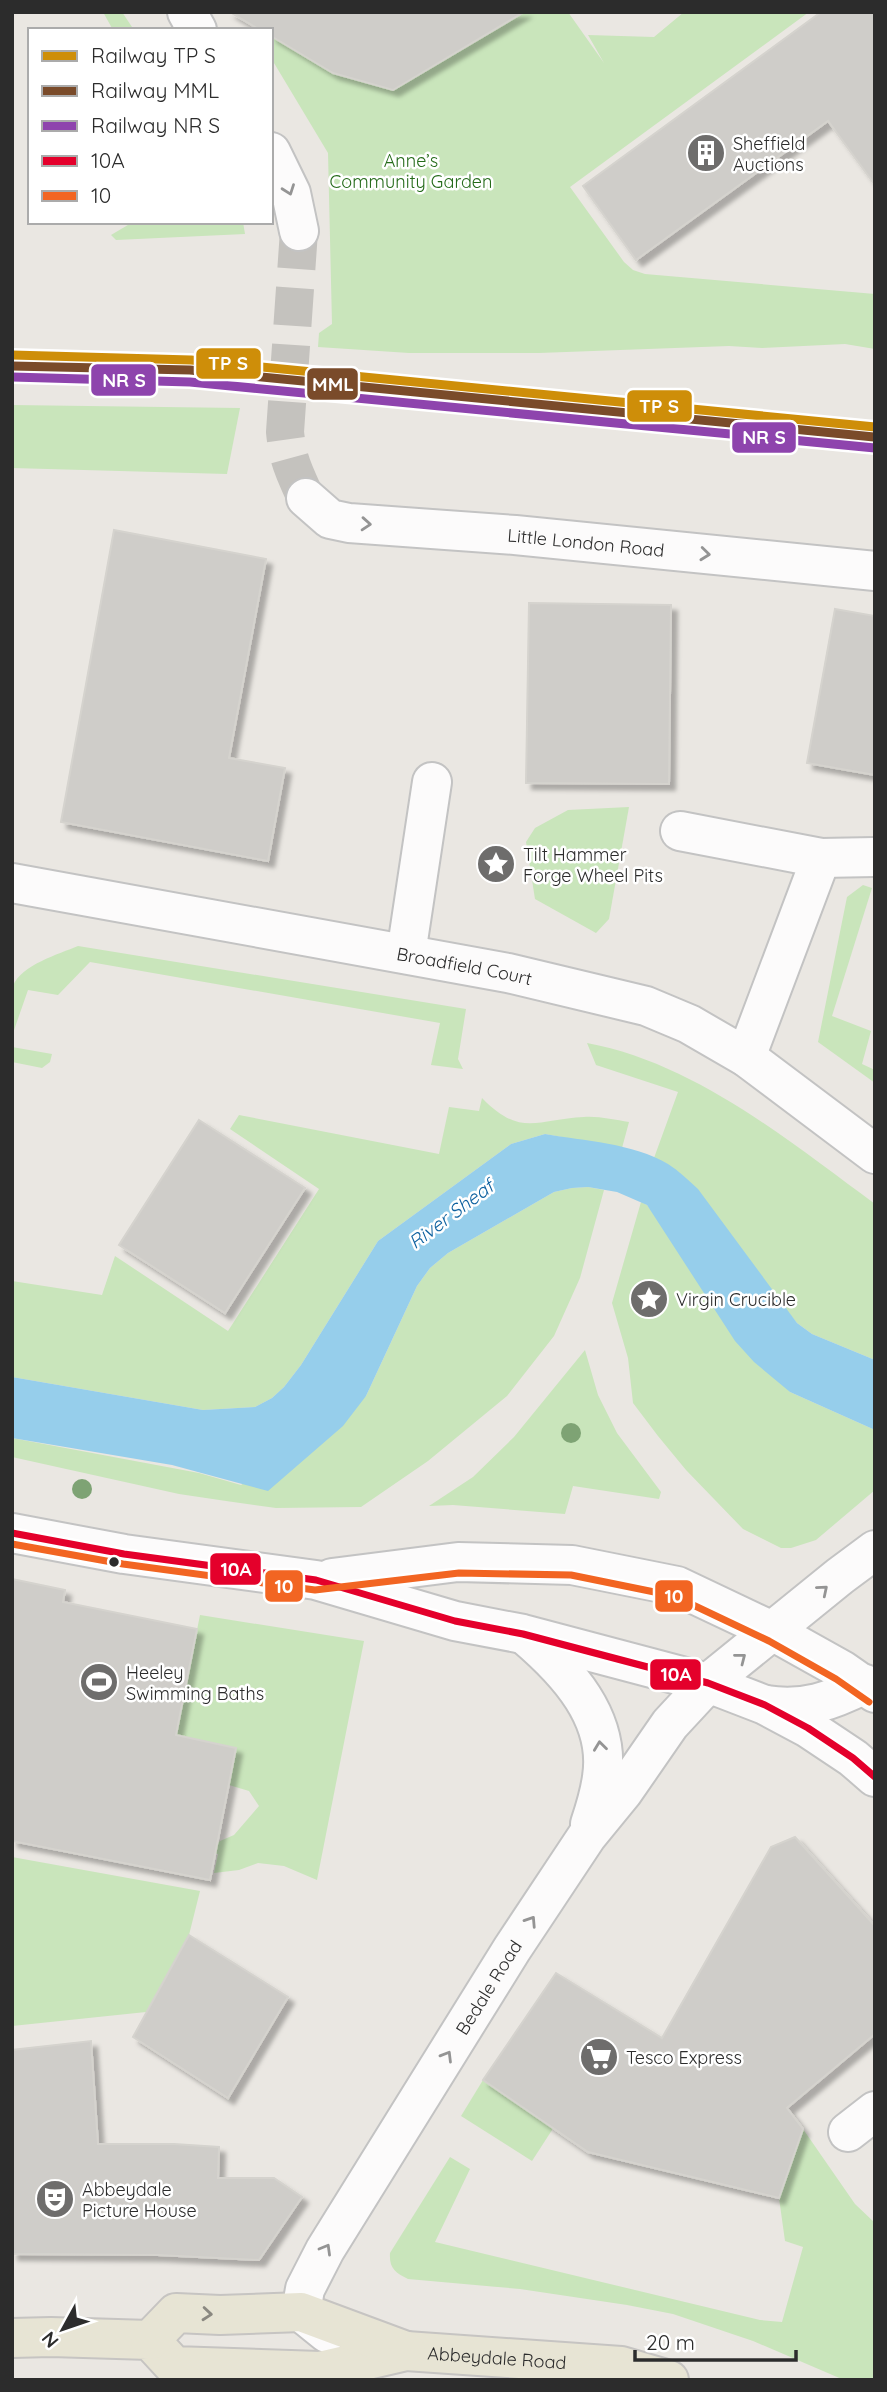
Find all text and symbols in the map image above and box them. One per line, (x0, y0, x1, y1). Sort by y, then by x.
legend (28, 28, 273, 224)
text: Railway TP S (91, 42, 216, 68)
text: Railway MML (91, 77, 219, 103)
text: Railway NR S (91, 112, 220, 138)
building icon: Sheffield Auctions (685, 132, 727, 174)
place label: Sheffield Auctions (733, 132, 805, 176)
text: 10A (91, 147, 125, 173)
park label: Anne’s Community Garden (330, 149, 492, 193)
text: 10 (91, 182, 111, 208)
one-way arrow (281, 183, 295, 196)
line badge: TP S (195, 347, 262, 380)
text: TP S (208, 351, 248, 375)
line badge: NR S (90, 363, 157, 397)
line badge: MML (306, 367, 359, 401)
text: NR S (102, 368, 146, 392)
text: MML (312, 372, 354, 396)
line badge: TP S (626, 389, 693, 423)
text: TP S (639, 394, 679, 418)
line badge: NR S (731, 421, 797, 454)
text: NR S (742, 425, 786, 449)
one-way arrow (360, 516, 371, 531)
street label: Little London Road (507, 523, 665, 561)
one-way arrow (700, 546, 711, 561)
place icon: Tilt Hammer Forge Wheel Pits (475, 843, 517, 885)
place label: Tilt Hammer Forge Wheel Pits (523, 843, 663, 887)
street label: Broadfield Court (395, 942, 535, 990)
water label: River Sheaf (404, 1172, 501, 1254)
place icon: Virgin Crucible (628, 1278, 670, 1320)
place label: Virgin Crucible (676, 1288, 796, 1311)
line badge: 10A (209, 1552, 262, 1586)
unlabelled marker (107, 1555, 121, 1569)
text: 10A (220, 1557, 252, 1581)
line badge: 10 (264, 1569, 304, 1603)
text: 10 (274, 1574, 294, 1598)
line badge: 10 (654, 1579, 694, 1613)
text: 10 (664, 1584, 684, 1608)
one-way arrow (815, 1586, 828, 1598)
one-way arrow (734, 1653, 746, 1666)
line badge: 10A (649, 1658, 702, 1691)
sports icon: Heeley Swimming Baths (78, 1661, 120, 1703)
place label: Heeley Swimming Baths (126, 1661, 264, 1705)
text: 10A (660, 1662, 692, 1686)
one-way arrow (593, 1740, 608, 1752)
one-way arrow (523, 1916, 535, 1929)
street label: Bedale Road (450, 1935, 526, 2039)
supermarket icon: Tesco Express (578, 2036, 620, 2078)
place label: Tesco Express (626, 2046, 742, 2069)
one-way arrow (438, 2050, 451, 2063)
theatre icon: Abbeydale Picture House (34, 2178, 76, 2220)
place label: Abbeydale Picture House (82, 2178, 197, 2222)
one-way arrow (318, 2244, 331, 2257)
north arrow (28, 2294, 98, 2364)
one-way arrow (202, 2306, 213, 2321)
scale bar (635, 2318, 796, 2362)
text: N (36, 2327, 64, 2353)
text: 20 m (646, 2329, 695, 2355)
street label: Abbeydale Road (427, 2341, 567, 2374)

